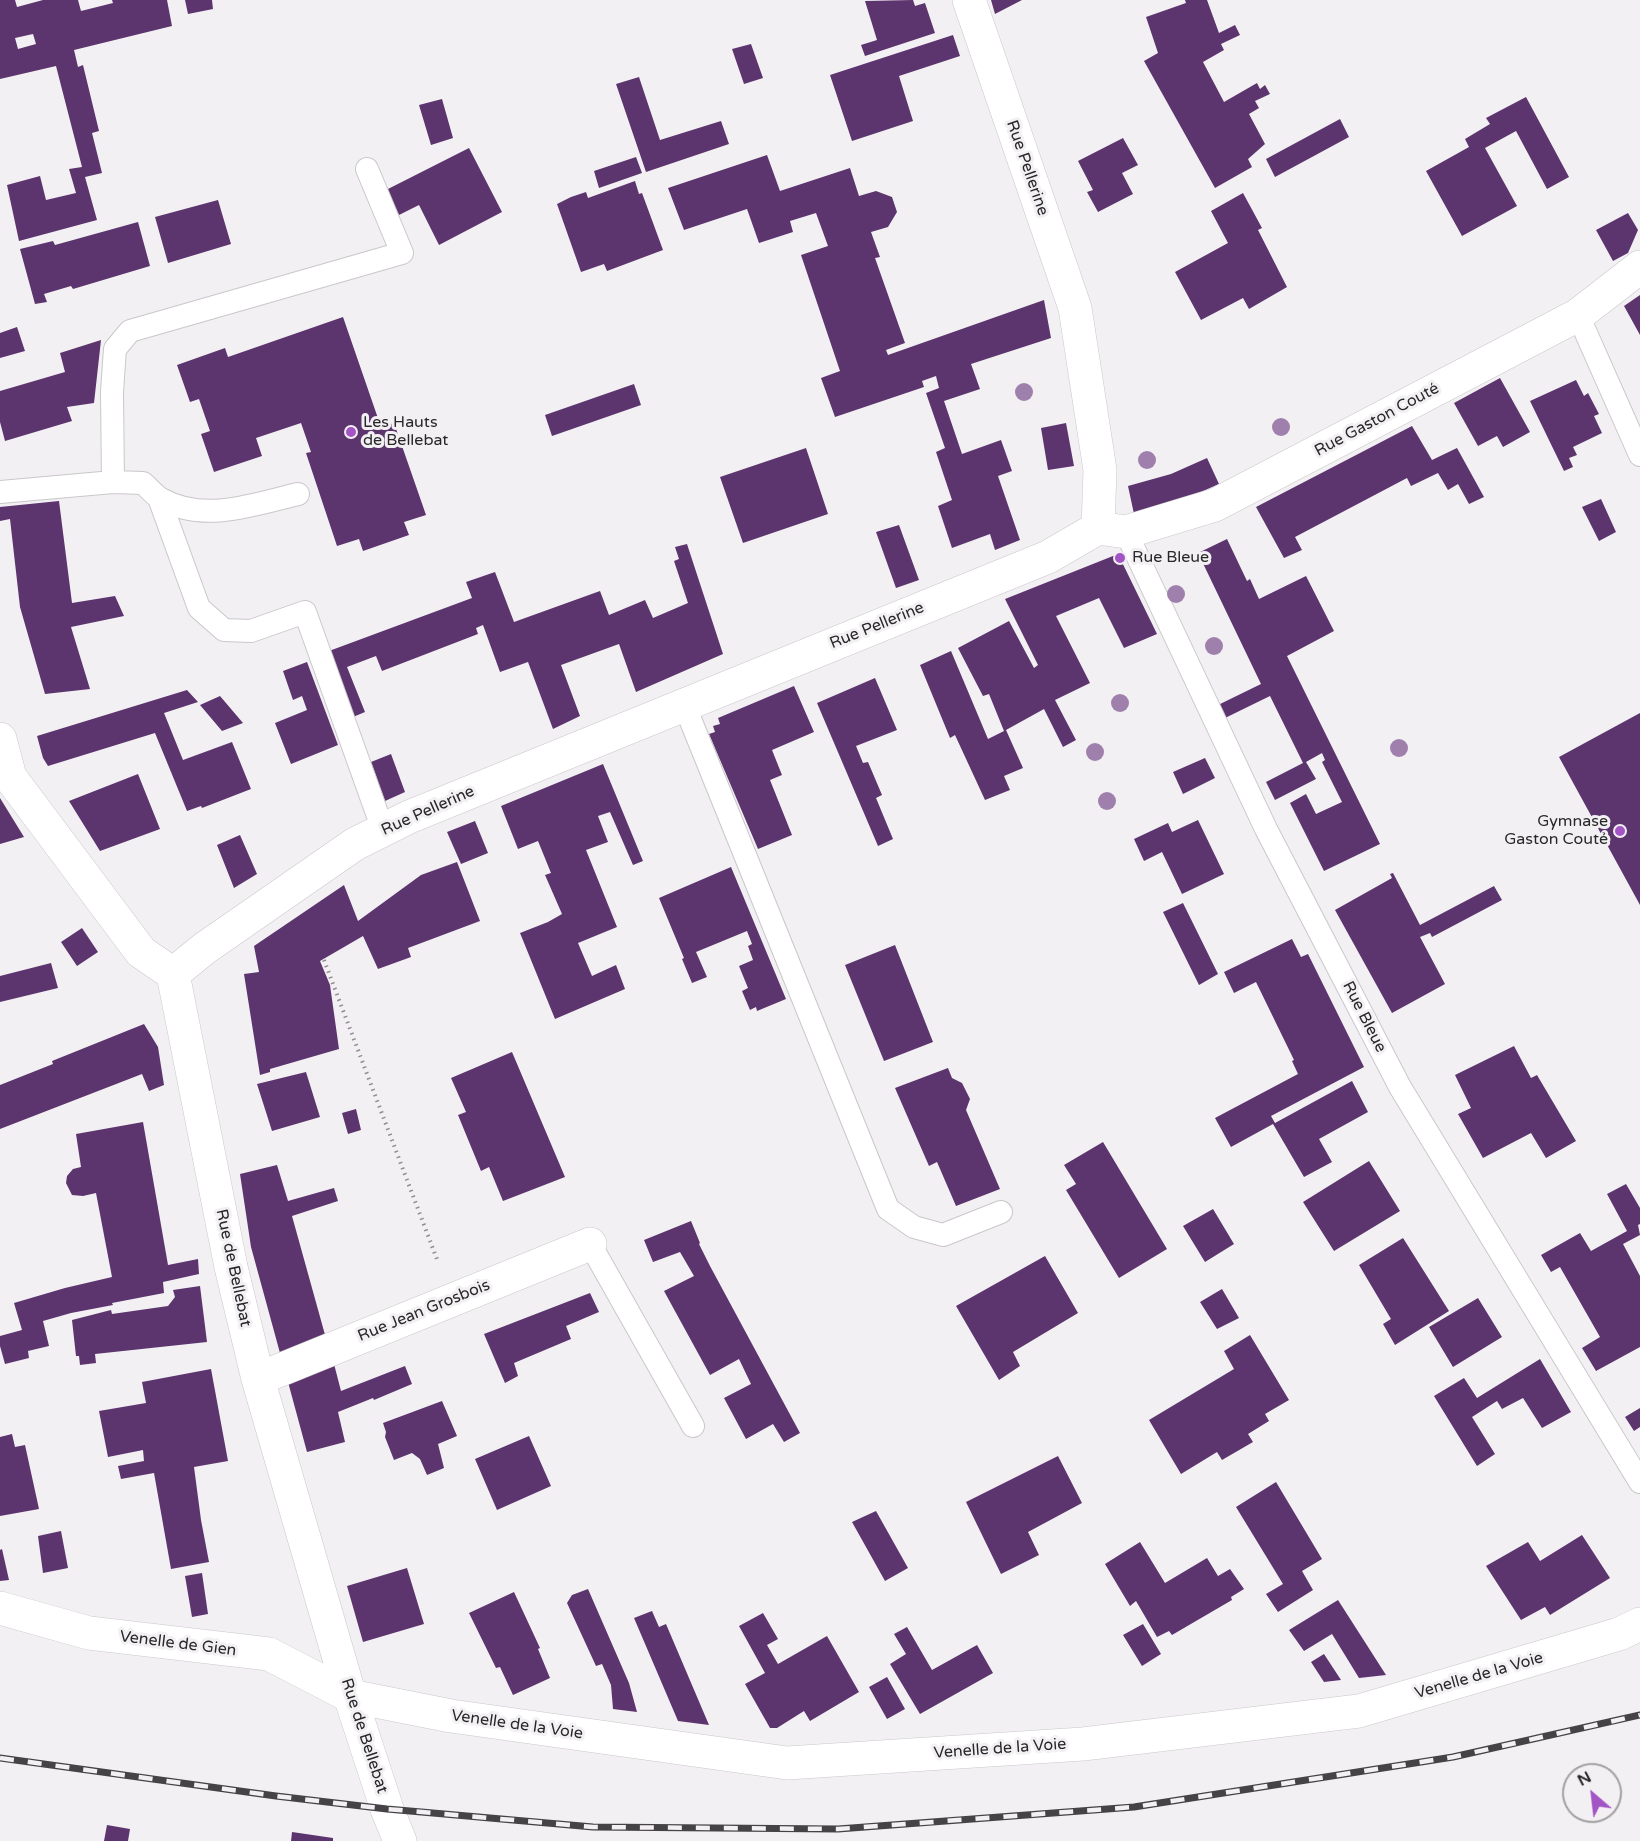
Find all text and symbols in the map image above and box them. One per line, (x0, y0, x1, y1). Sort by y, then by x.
street label: Rue Pellerine (1002, 118, 1052, 218)
street label: Rue Gaston Couté (1312, 379, 1442, 461)
place label: Les Hauts de Bellebat (363, 413, 448, 451)
marker: Les Hauts de Bellebat (344, 425, 358, 439)
place label: Rue Bleue (1132, 548, 1209, 568)
marker: Rue Bleue (1113, 551, 1127, 565)
street label: Rue Pellerine (827, 598, 927, 654)
street label: Rue Pellerine (378, 782, 478, 840)
place label: Gymnase Gaston Couté (1504, 812, 1608, 850)
marker: Gymnase Gaston Couté (1613, 824, 1627, 838)
street label: Rue Bleue (1338, 978, 1390, 1056)
street label: Rue de Bellebat (211, 1207, 255, 1329)
street label: Rue Jean Grosbois (355, 1276, 493, 1346)
street label: Venelle de Gien (119, 1627, 237, 1661)
street label: Venelle de la Voie (1413, 1648, 1545, 1704)
street label: Rue de Bellebat (336, 1676, 392, 1796)
street label: Venelle de la Voie (450, 1706, 584, 1744)
street label: Venelle de la Voie (933, 1735, 1067, 1763)
north arrow (1562, 1763, 1622, 1823)
text: N (1574, 1767, 1595, 1791)

